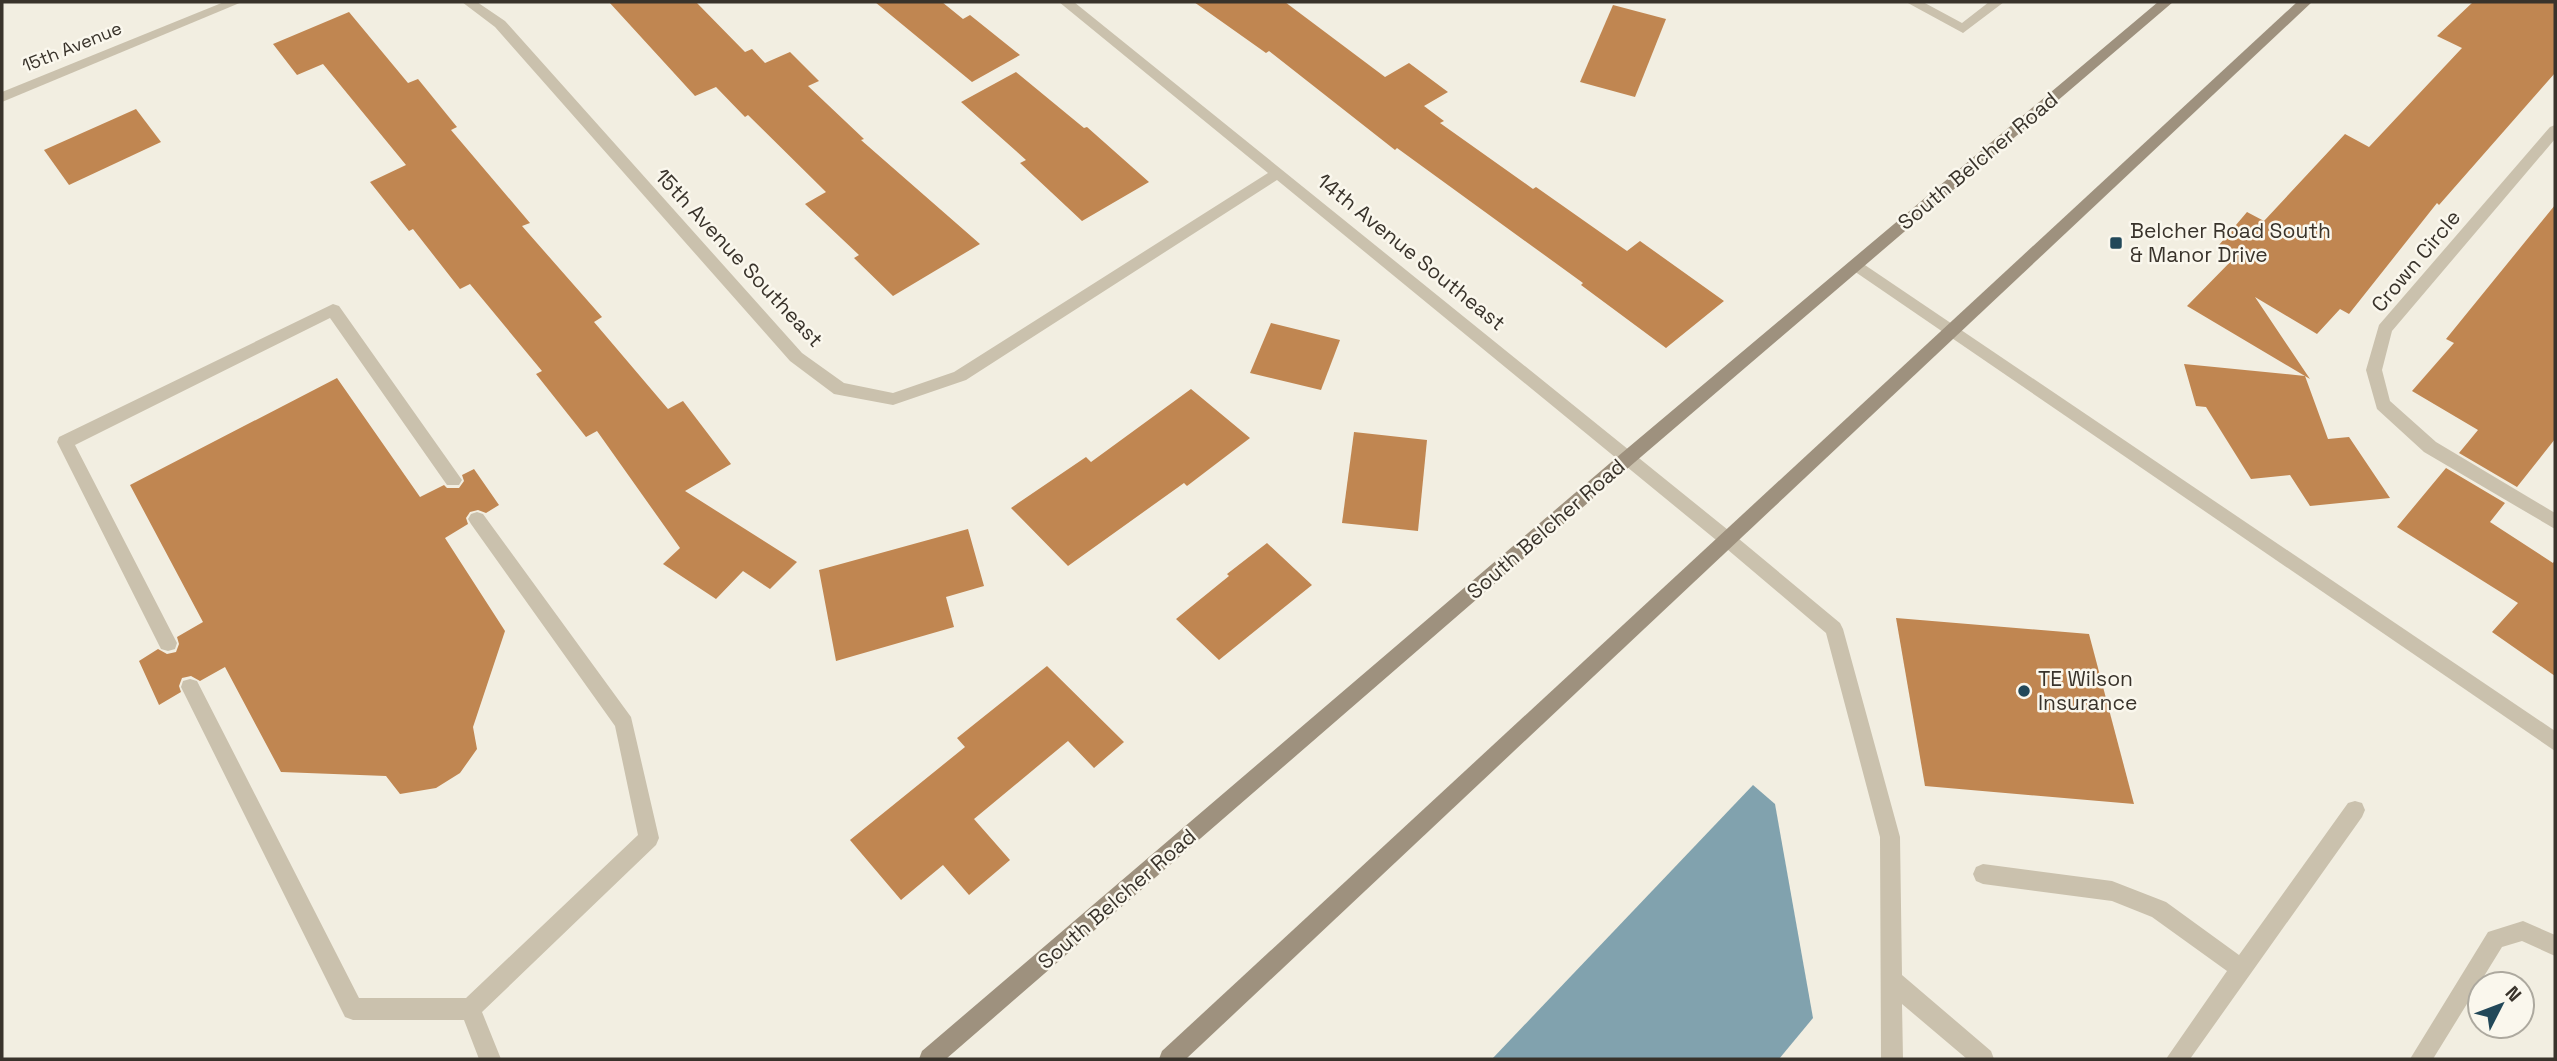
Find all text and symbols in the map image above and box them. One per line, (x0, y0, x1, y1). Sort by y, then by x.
street label: 15th Avenue (19, 16, 125, 77)
street label: South Belcher Road (1892, 86, 2063, 235)
street label: 15th Avenue Southeast (649, 163, 829, 353)
street label: 14th Avenue Southeast (1311, 167, 1511, 336)
street label: Crown Circle (2365, 204, 2466, 317)
place label: Belcher Road South & Manor Drive (2130, 217, 2331, 268)
marker: Belcher Road South & Manor Drive (2108, 235, 2124, 251)
street label: South Belcher Road (1461, 453, 1630, 605)
place label: TE Wilson Insurance (2038, 665, 2137, 716)
marker: TE Wilson Insurance (2016, 683, 2032, 699)
street label: South Belcher Road (1032, 823, 1201, 975)
north arrow (2466, 970, 2536, 1040)
text: N (2500, 981, 2527, 1007)

